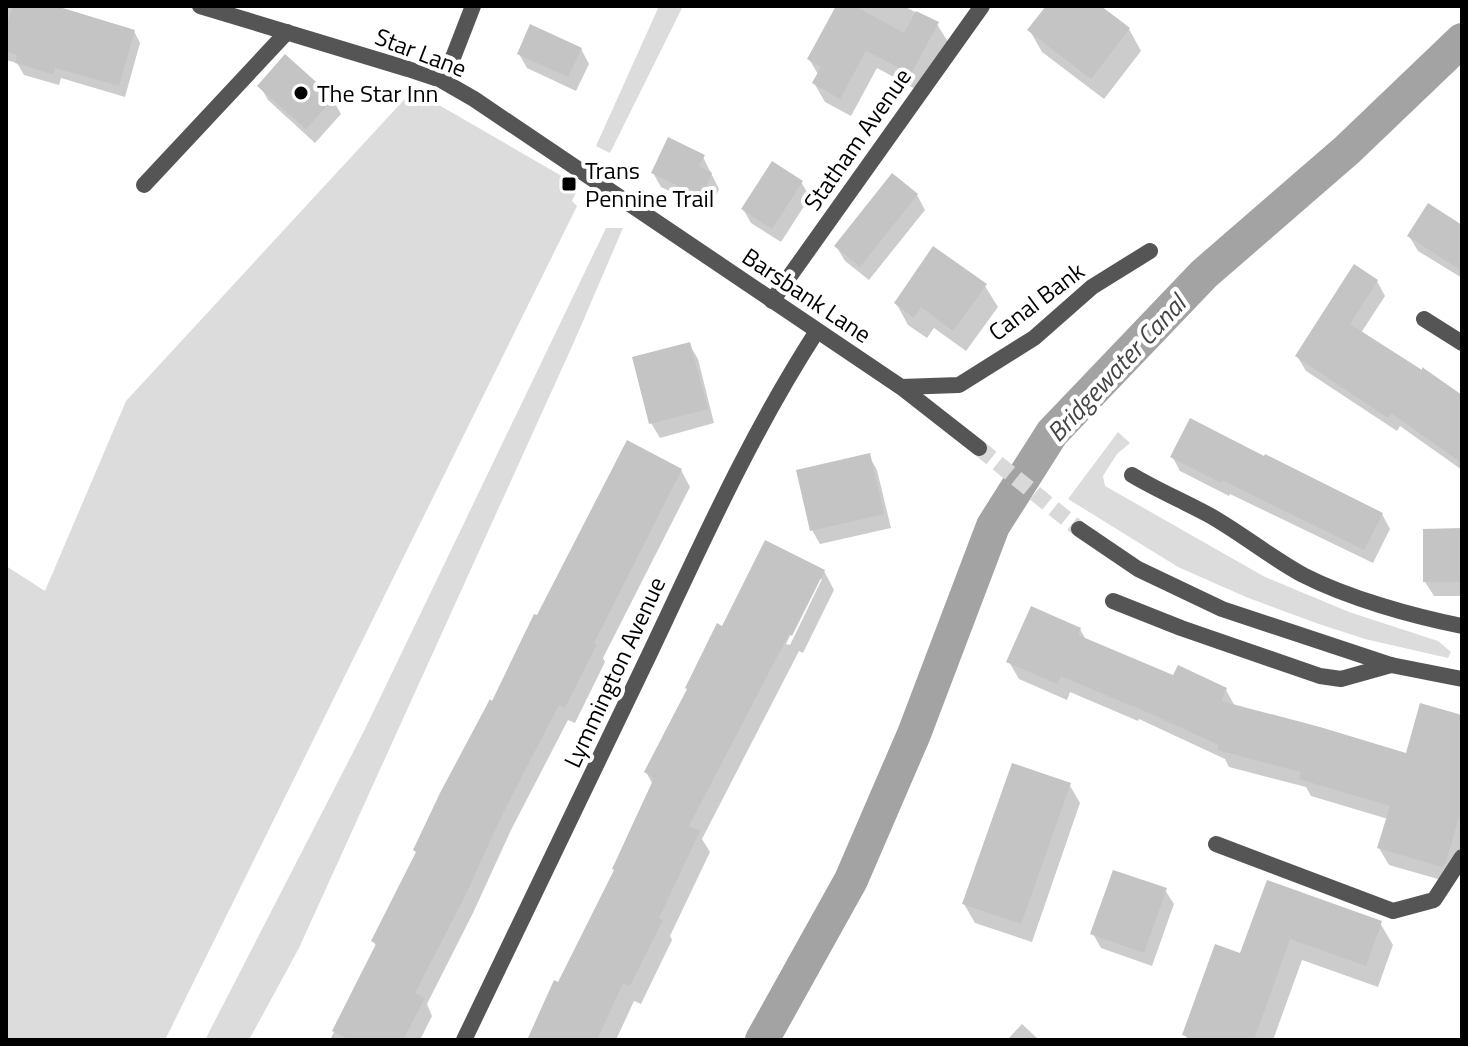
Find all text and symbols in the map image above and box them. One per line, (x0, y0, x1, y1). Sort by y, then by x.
street label: Star Lane (370, 18, 472, 86)
street label: Statham Avenue (794, 60, 920, 218)
place label: The Star Inn (317, 75, 438, 111)
marker: The Star Inn (292, 84, 310, 102)
place label: Trans Pennine Trail (585, 152, 714, 216)
marker: Trans Pennine Trail (560, 175, 578, 193)
street label: Barsbank Lane (735, 238, 879, 352)
street label: Canal Bank (980, 253, 1092, 349)
water label: Bridgewater Canal (1037, 283, 1197, 450)
street label: Lymmington Avenue (554, 571, 674, 773)

